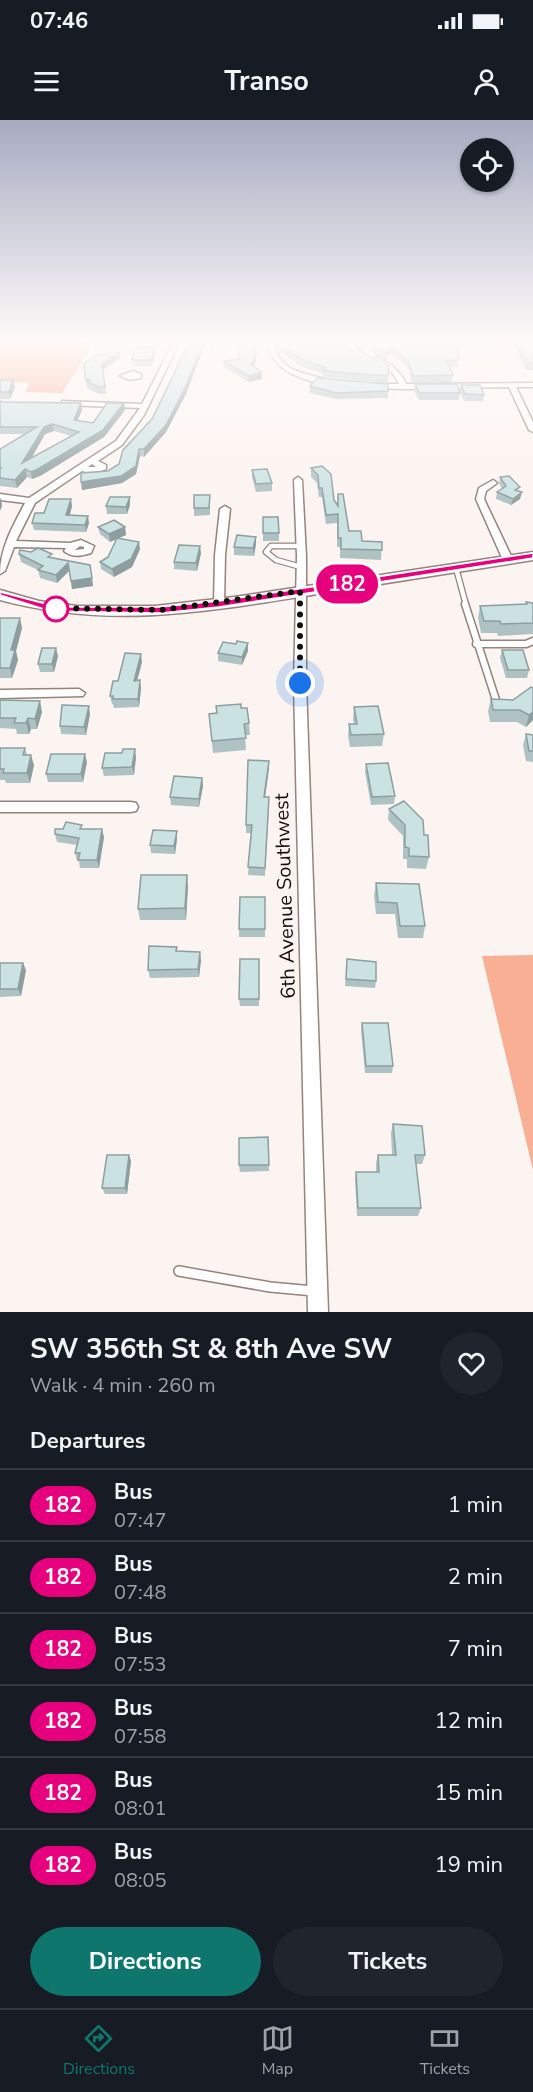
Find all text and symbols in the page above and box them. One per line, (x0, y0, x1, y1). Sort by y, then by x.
text: 07:46 (30, 6, 88, 36)
text: Transo (224, 63, 309, 100)
icon: menu (30, 65, 63, 98)
icon: person (470, 65, 503, 98)
map controls (460, 138, 514, 192)
button: locate (460, 138, 514, 192)
line badge: 182 (312, 564, 382, 604)
text: 182 (328, 570, 366, 598)
unlabelled marker (43, 596, 69, 622)
your location (285, 668, 315, 698)
street label: 6th Avenue Southwest (268, 792, 302, 999)
text: SW 356th St & 8th Ave SW (30, 1330, 392, 1368)
button: heart (440, 1332, 503, 1395)
text: Walk · 4 min · 260 m (30, 1372, 216, 1399)
text: Departures (30, 1426, 145, 1456)
text: Bus (114, 1477, 153, 1507)
text: 1 min (448, 1490, 503, 1520)
text: 182 (44, 1491, 82, 1519)
text: 07:47 (114, 1507, 167, 1534)
text: Bus (114, 1549, 153, 1579)
text: 2 min (448, 1562, 503, 1592)
text: 182 (44, 1563, 82, 1591)
text: 07:48 (114, 1579, 167, 1606)
text: Bus (114, 1621, 153, 1651)
text: 7 min (448, 1634, 503, 1664)
text: 182 (44, 1635, 82, 1663)
text: 07:53 (114, 1651, 167, 1678)
text: Bus (114, 1693, 153, 1723)
text: 12 min (435, 1706, 503, 1736)
text: 182 (44, 1707, 82, 1735)
text: 07:58 (114, 1723, 167, 1750)
text: Bus (114, 1765, 153, 1795)
text: 15 min (435, 1778, 503, 1808)
text: 182 (44, 1779, 82, 1807)
text: 08:01 (114, 1795, 167, 1822)
text: Bus (114, 1837, 153, 1867)
text: 19 min (435, 1850, 503, 1880)
text: 182 (44, 1851, 82, 1879)
text: 08:05 (114, 1867, 167, 1894)
button: Directions (30, 1927, 261, 1996)
button: Tickets (273, 1927, 503, 1996)
tab: Directions (63, 2022, 135, 2080)
tab: Map (261, 2022, 294, 2080)
tab: Tickets (420, 2022, 470, 2080)

